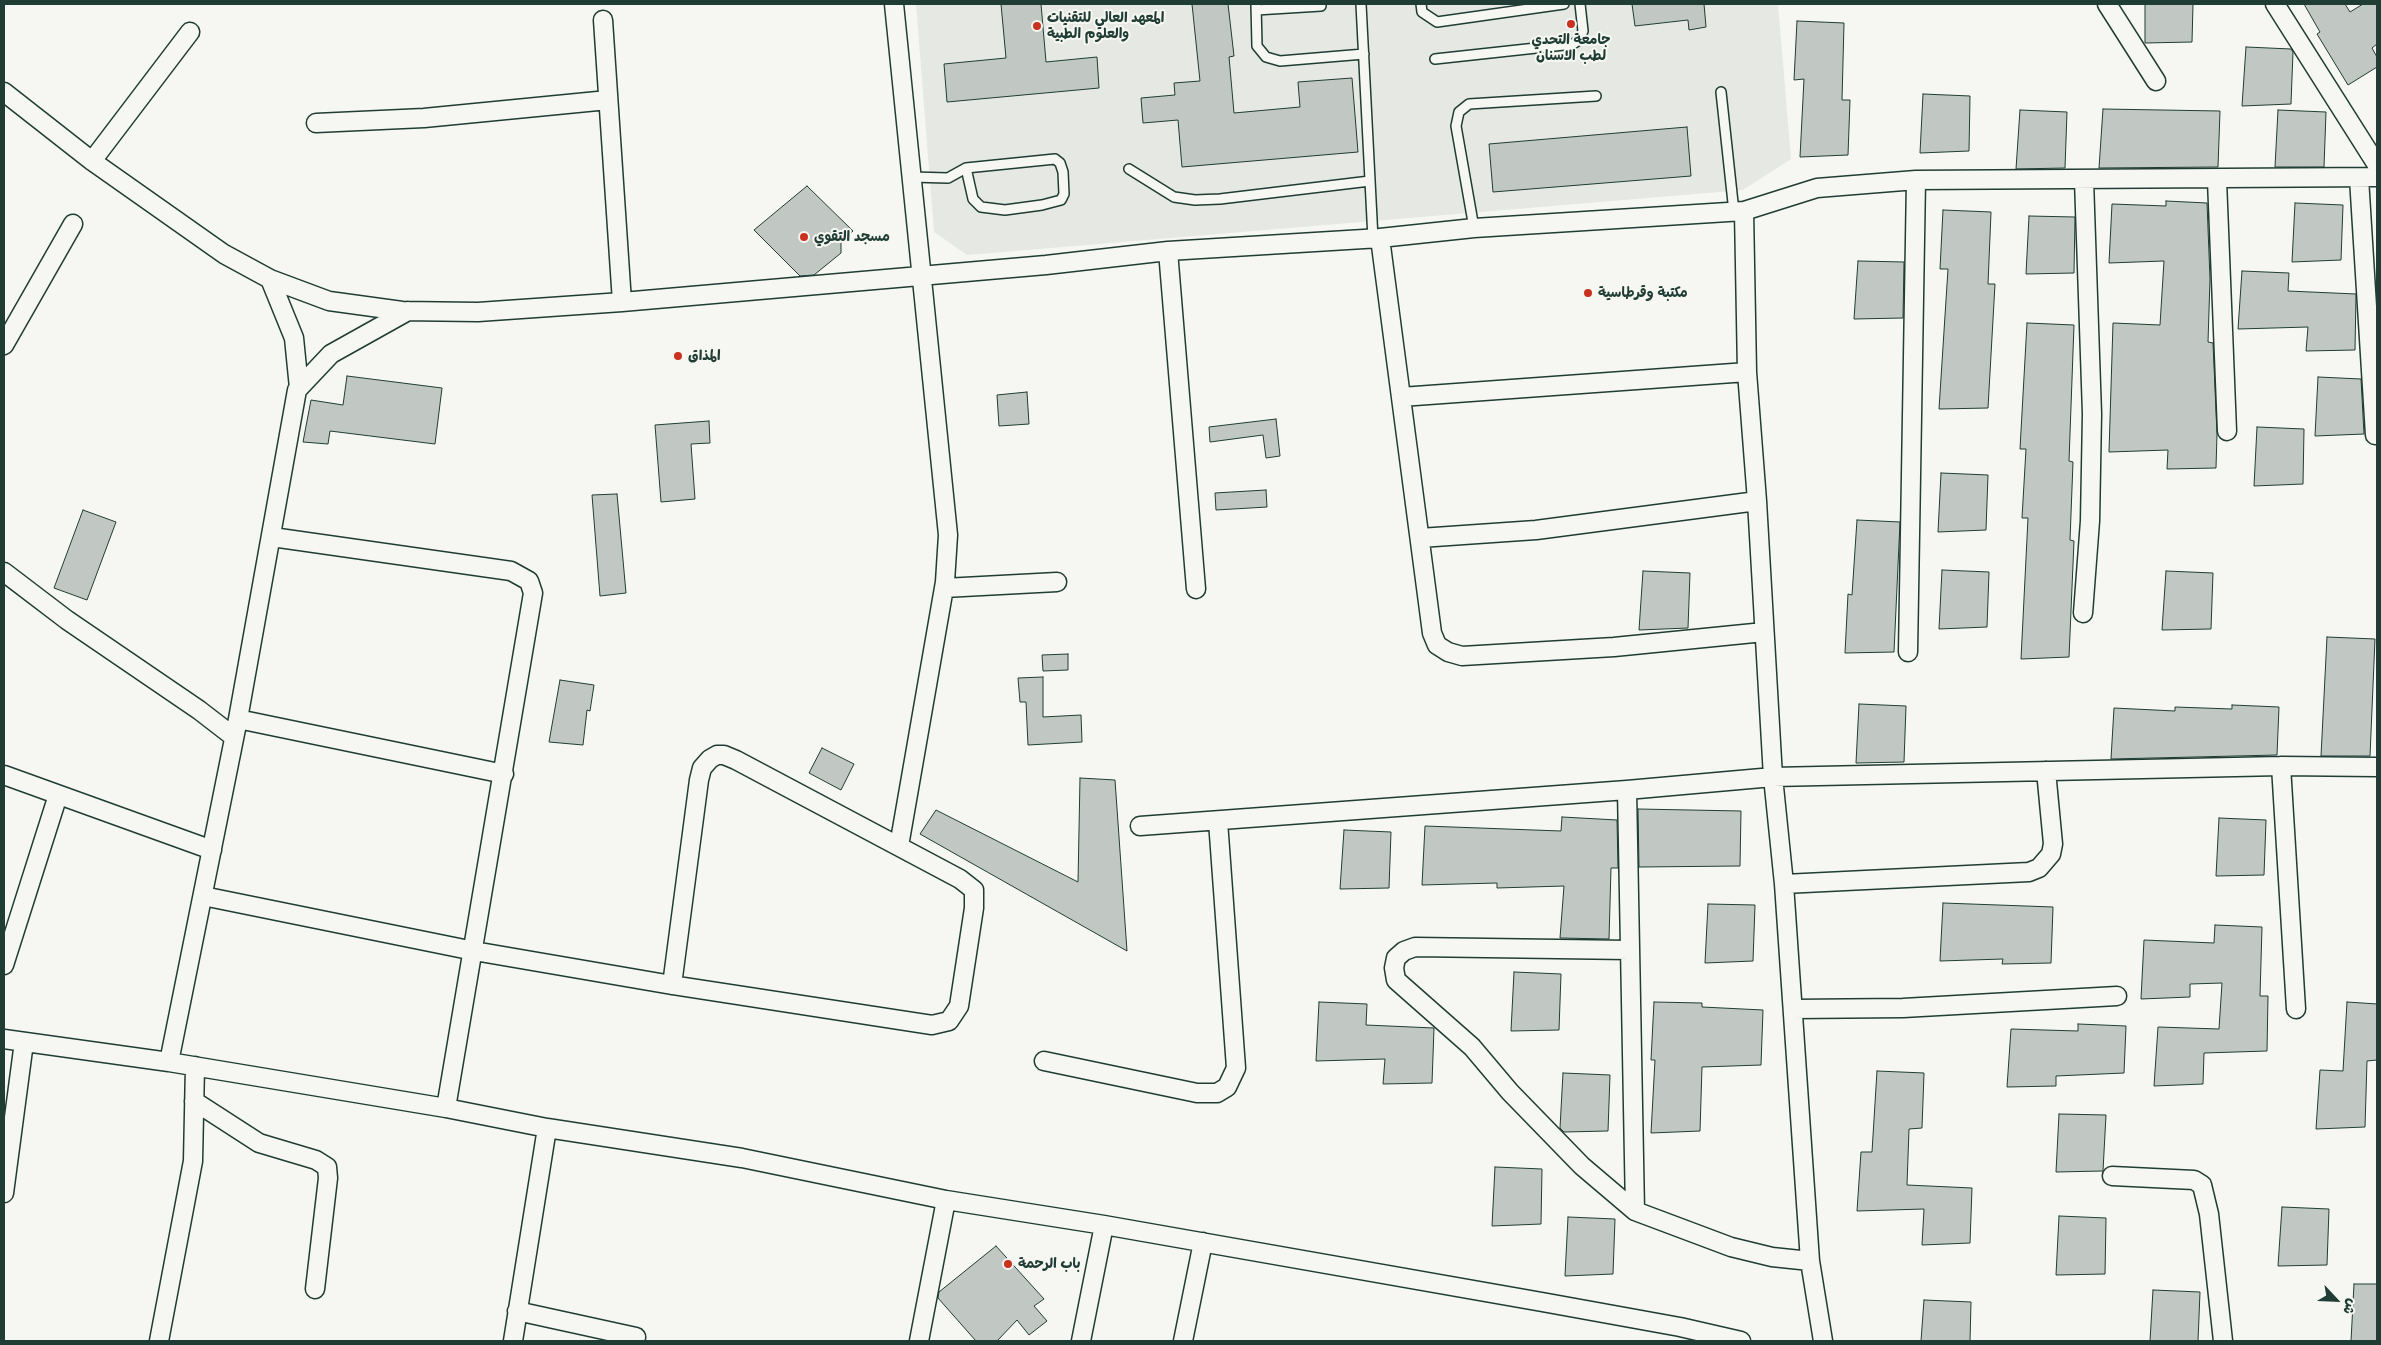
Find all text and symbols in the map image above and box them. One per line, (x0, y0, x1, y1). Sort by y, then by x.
place label: المعهد العالي للتقنيات والعلوم الطبية (1047, 10, 1164, 42)
marker: جامعة التحدي لطب الاسنان (1565, 18, 1577, 30)
marker: المعهد العالي للتقنيات والعلوم الطبية (1031, 20, 1043, 32)
place label: جامعة التحدي لطب الاسنان (1531, 32, 1611, 64)
place label: مسجد التقوي (814, 229, 890, 245)
marker: مسجد التقوي (798, 231, 810, 243)
place label: مكتبة وقرطاسية (1598, 285, 1688, 301)
marker: مكتبة وقرطاسية (1582, 287, 1594, 299)
place label: المذاق (688, 348, 721, 364)
marker: المذاق (672, 350, 684, 362)
place label: باب الرحمة (1018, 1256, 1081, 1272)
marker: باب الرحمة (1002, 1258, 1014, 1270)
north arrow (2311, 1275, 2361, 1325)
text: ش (2339, 1296, 2361, 1317)

